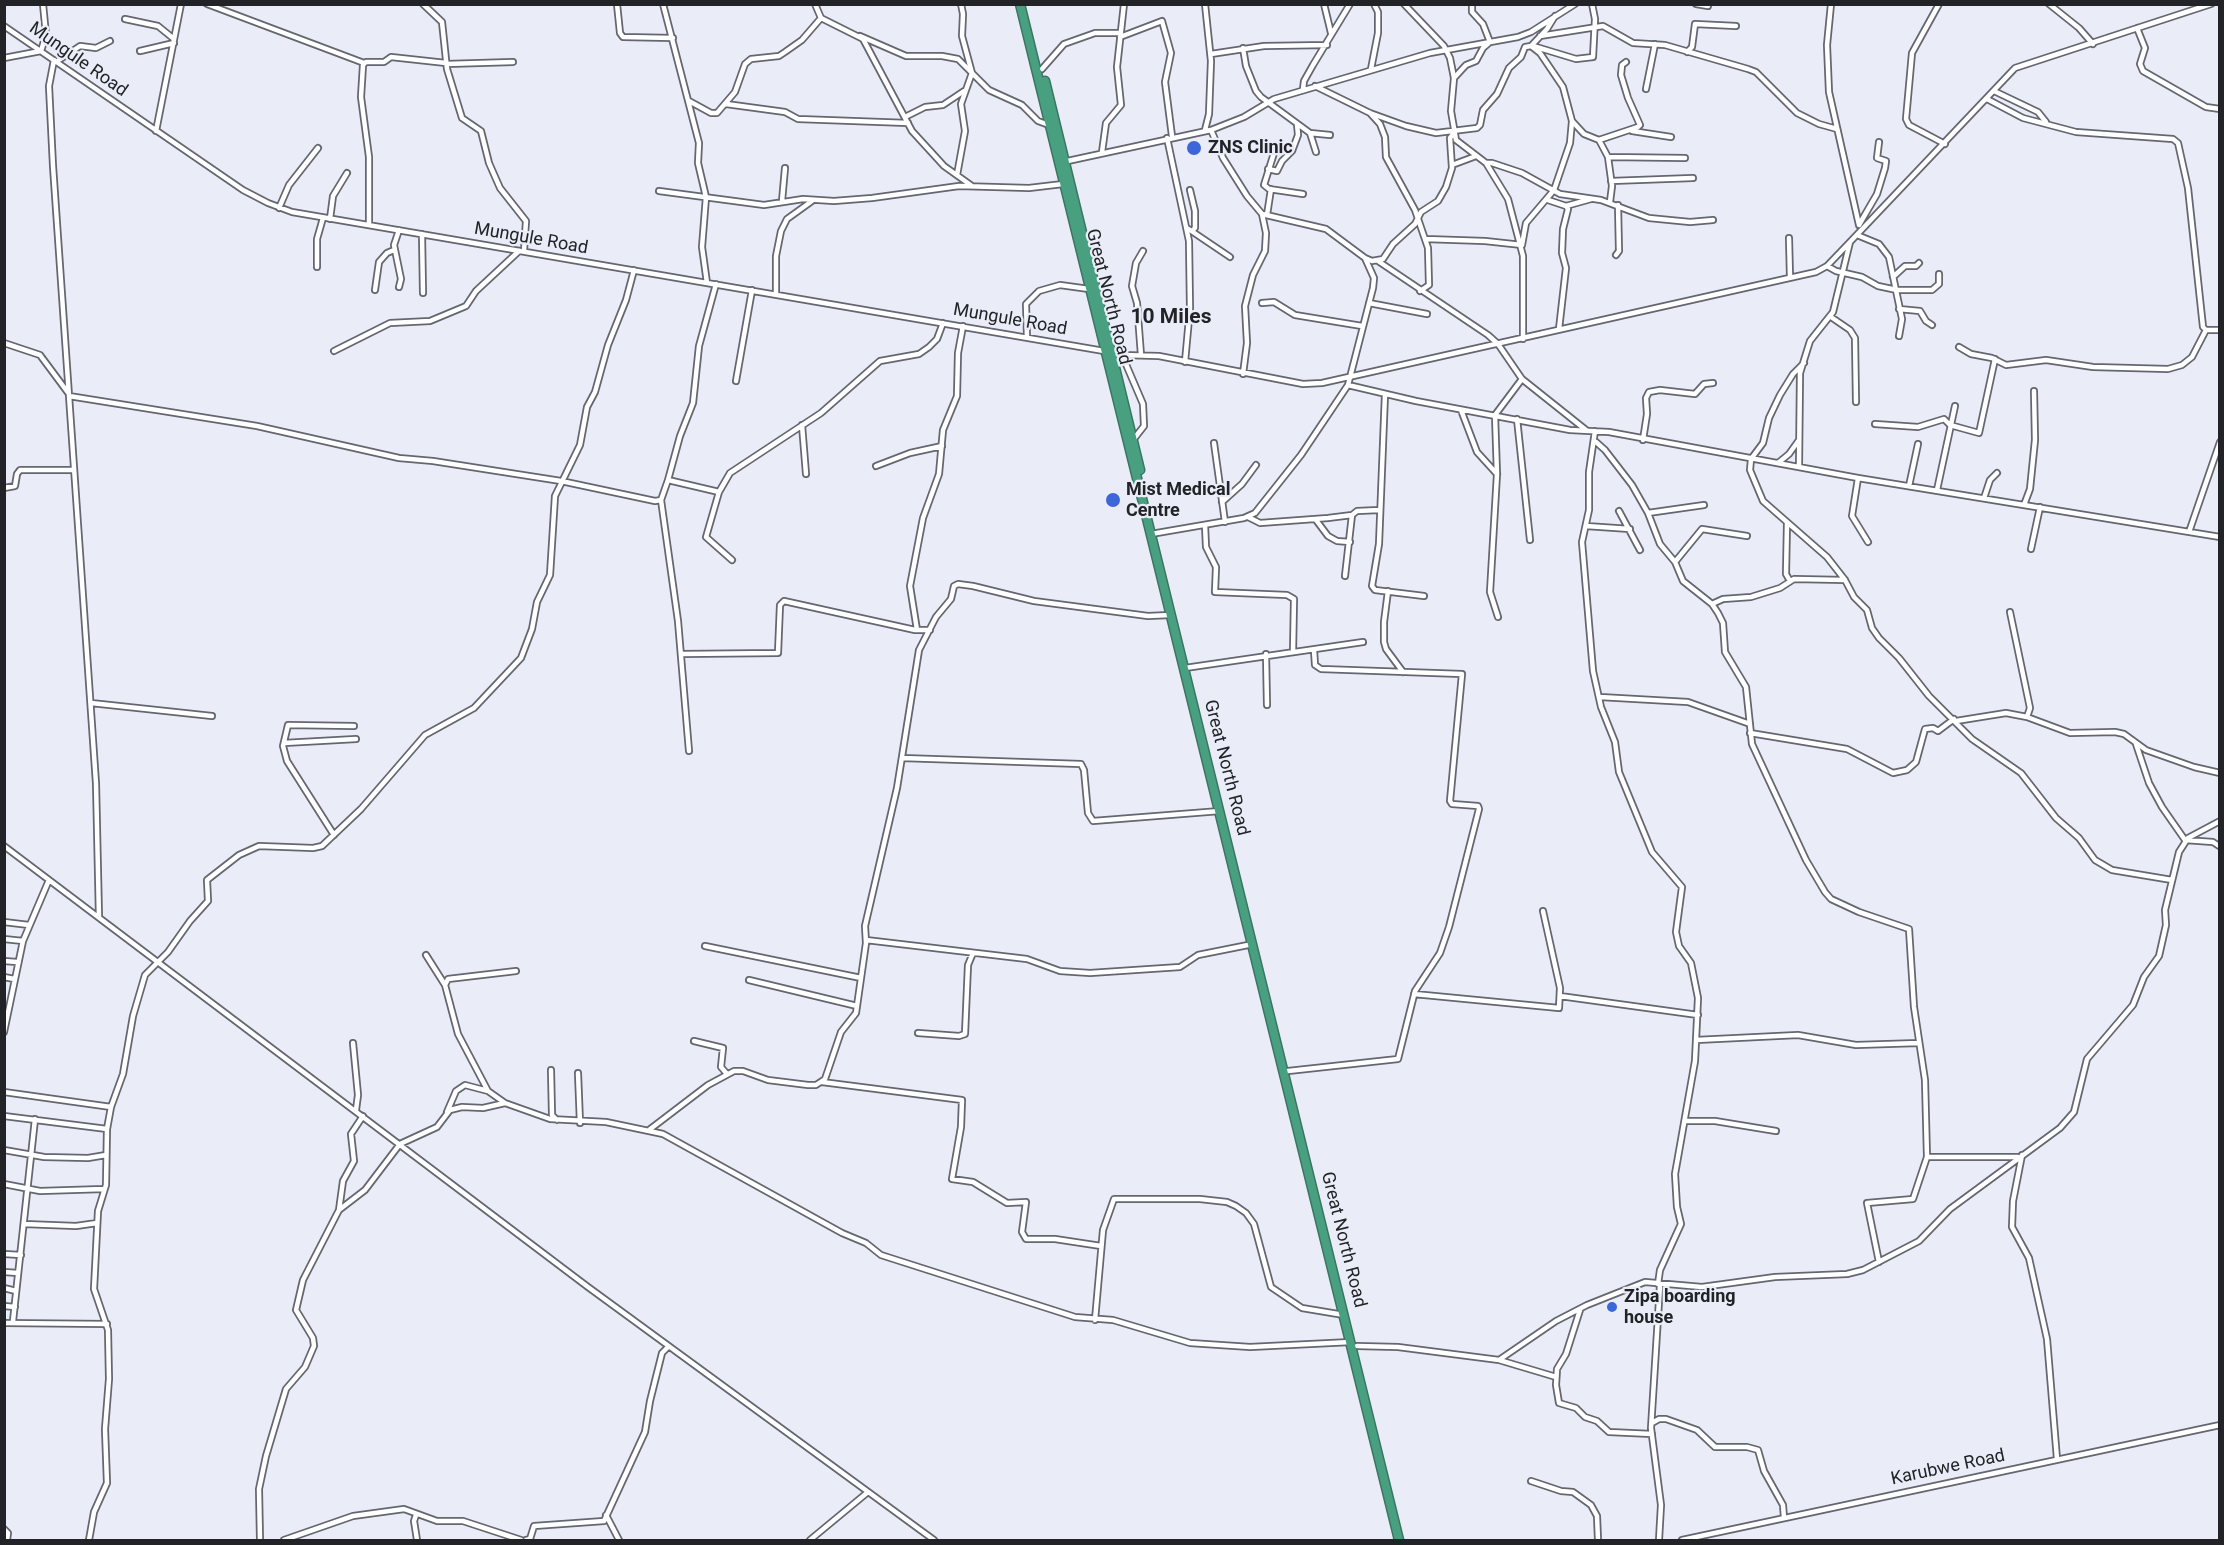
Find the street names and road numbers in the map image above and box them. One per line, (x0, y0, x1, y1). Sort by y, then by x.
street label: Mungule Road (25, 18, 131, 102)
street label: Mungule Road (472, 218, 590, 260)
street label: Great North Road (1081, 227, 1135, 367)
street label: Mungule Road (951, 299, 1069, 341)
street label: Great North Road (1199, 698, 1253, 838)
street label: Great North Road (1316, 1170, 1370, 1310)
street label: Karubwe Road (1889, 1445, 2007, 1491)

